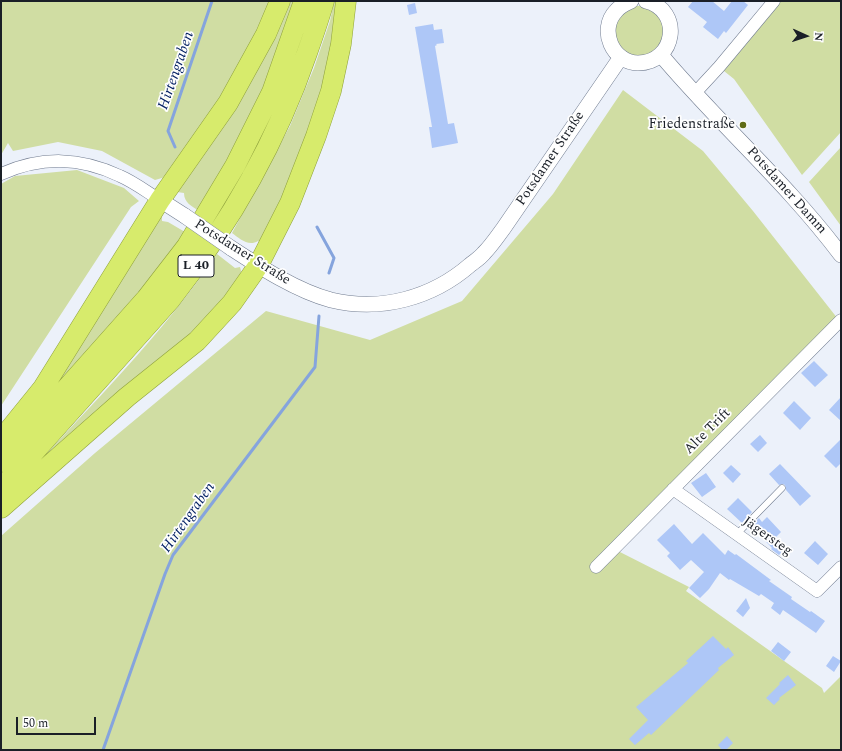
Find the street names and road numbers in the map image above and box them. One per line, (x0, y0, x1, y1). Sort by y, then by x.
street label: Potsdamer Straße (513, 109, 589, 209)
street label: Potsdamer Damm (742, 144, 830, 238)
street label: Potsdamer Straße (191, 217, 293, 289)
road number: L 40 (178, 255, 214, 277)
street label: Alte Trift (681, 405, 735, 459)
street label: Jägersteg (739, 514, 795, 560)

